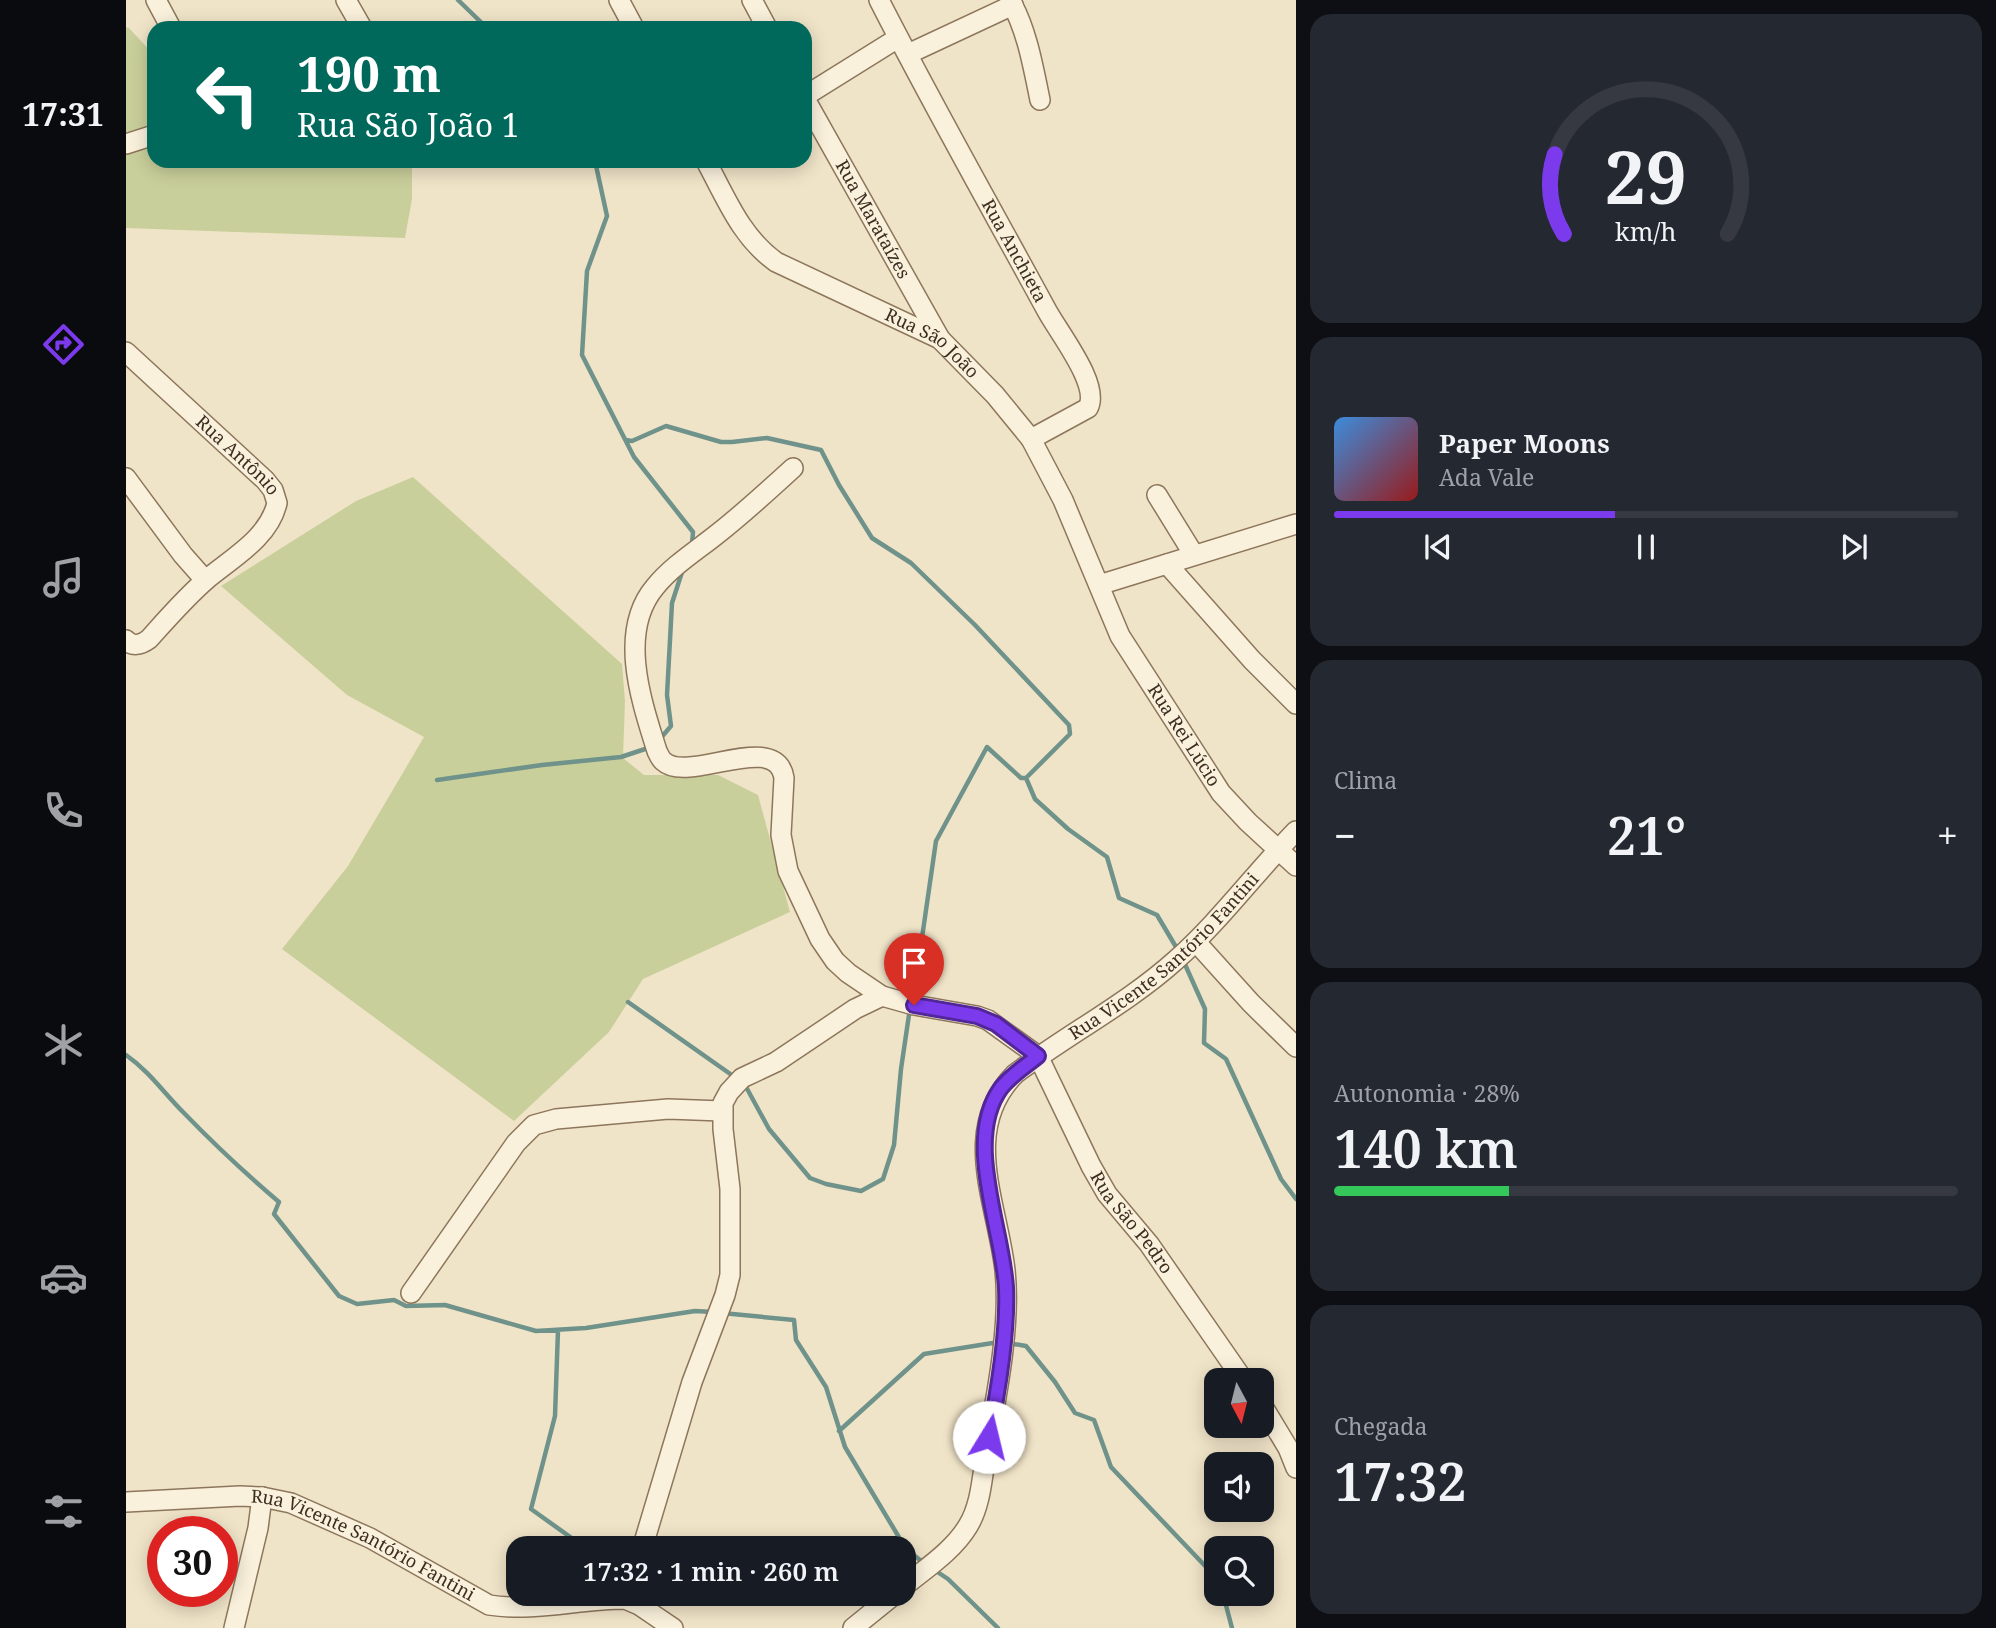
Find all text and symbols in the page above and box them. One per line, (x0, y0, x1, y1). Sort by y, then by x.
text: 190 m (297, 40, 441, 106)
icon: left (182, 49, 273, 140)
text: 17:31 (22, 92, 104, 135)
text: Rua São João 1 (297, 103, 519, 146)
text: 29 (1605, 127, 1687, 226)
street label: Rua Marataízes (831, 155, 916, 282)
street label: Rua Anchieta (977, 194, 1053, 306)
text: km/h (1615, 214, 1677, 248)
street label: Rua São João (881, 302, 985, 383)
icon: directions (39, 320, 88, 369)
street label: Rua Antônio (191, 409, 285, 500)
text: Paper Moons (1439, 425, 1610, 461)
text: Ada Vale (1439, 461, 1534, 493)
icon: previous (1419, 528, 1457, 566)
icon: pause (1627, 528, 1665, 566)
icon: next (1835, 528, 1873, 566)
icon: music (39, 553, 88, 602)
street label: Rua Rei Lúcio (1143, 679, 1227, 791)
text: Clima (1334, 764, 1397, 796)
icon: phone (39, 786, 88, 835)
text: 21° (1607, 799, 1686, 870)
text: − (1334, 809, 1356, 861)
text: + (1937, 809, 1958, 861)
street label: Rua Vicente Santório Fantini (1064, 867, 1264, 1045)
pin (884, 933, 944, 1005)
icon: arrive (895, 944, 933, 982)
icon: climate (39, 1020, 88, 1069)
text: Autonomia · 28% (1334, 1077, 1520, 1109)
text: 140 km (1334, 1112, 1518, 1183)
street label: Rua São Pedro (1085, 1167, 1179, 1278)
icon: car (39, 1253, 88, 1302)
north arrow (1204, 1368, 1274, 1438)
map controls (1204, 1368, 1274, 1606)
position arrow (952, 1400, 1026, 1474)
text: Chegada (1334, 1410, 1427, 1442)
text: 17:32 (1334, 1445, 1467, 1516)
button: sound (1204, 1452, 1274, 1522)
street label: Rua Vicente Santório Fantini (251, 1484, 480, 1606)
icon: filters (39, 1487, 88, 1536)
speed limit sign: 30 (147, 1516, 238, 1607)
button: search (1204, 1536, 1274, 1606)
text: 17:32 · 1 min · 260 m (583, 1553, 839, 1589)

